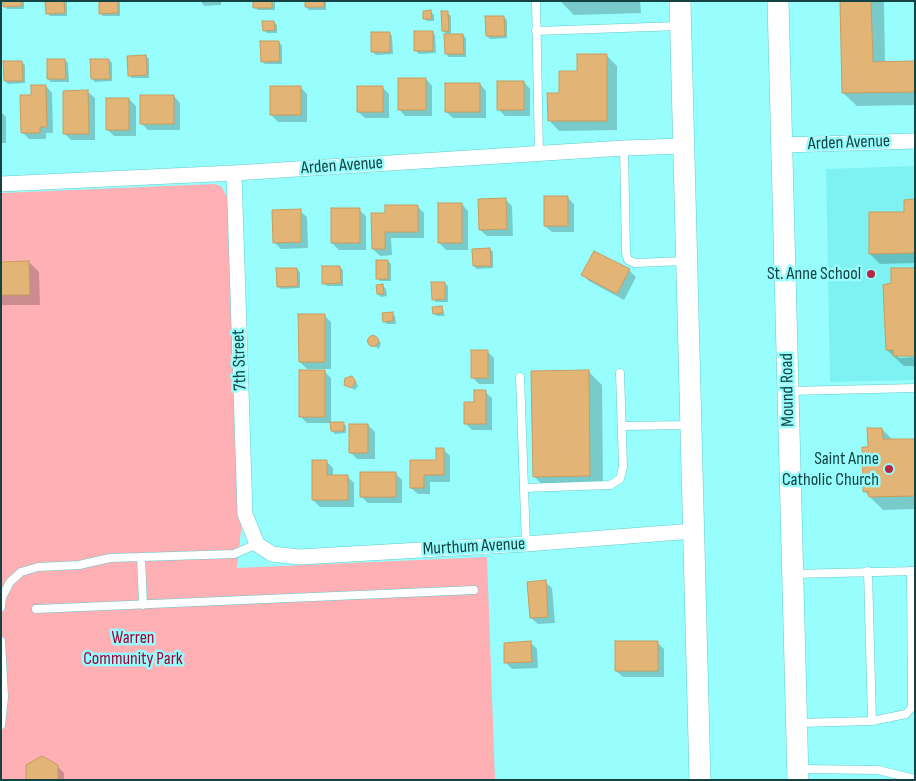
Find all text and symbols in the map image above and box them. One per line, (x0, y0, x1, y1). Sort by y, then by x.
street label: Arden Avenue (808, 131, 890, 155)
street label: Arden Avenue (300, 152, 384, 180)
place label: St. Anne School (767, 263, 861, 285)
marker: St. Anne School (865, 268, 877, 280)
street label: 7th Street (228, 329, 252, 391)
street label: Mound Road (777, 353, 799, 427)
place label: Saint Anne Catholic Church (782, 448, 879, 490)
marker: Saint Anne Catholic Church (883, 463, 895, 475)
street label: Murthum Avenue (422, 534, 526, 560)
park label: Warren Community Park (83, 627, 183, 670)

